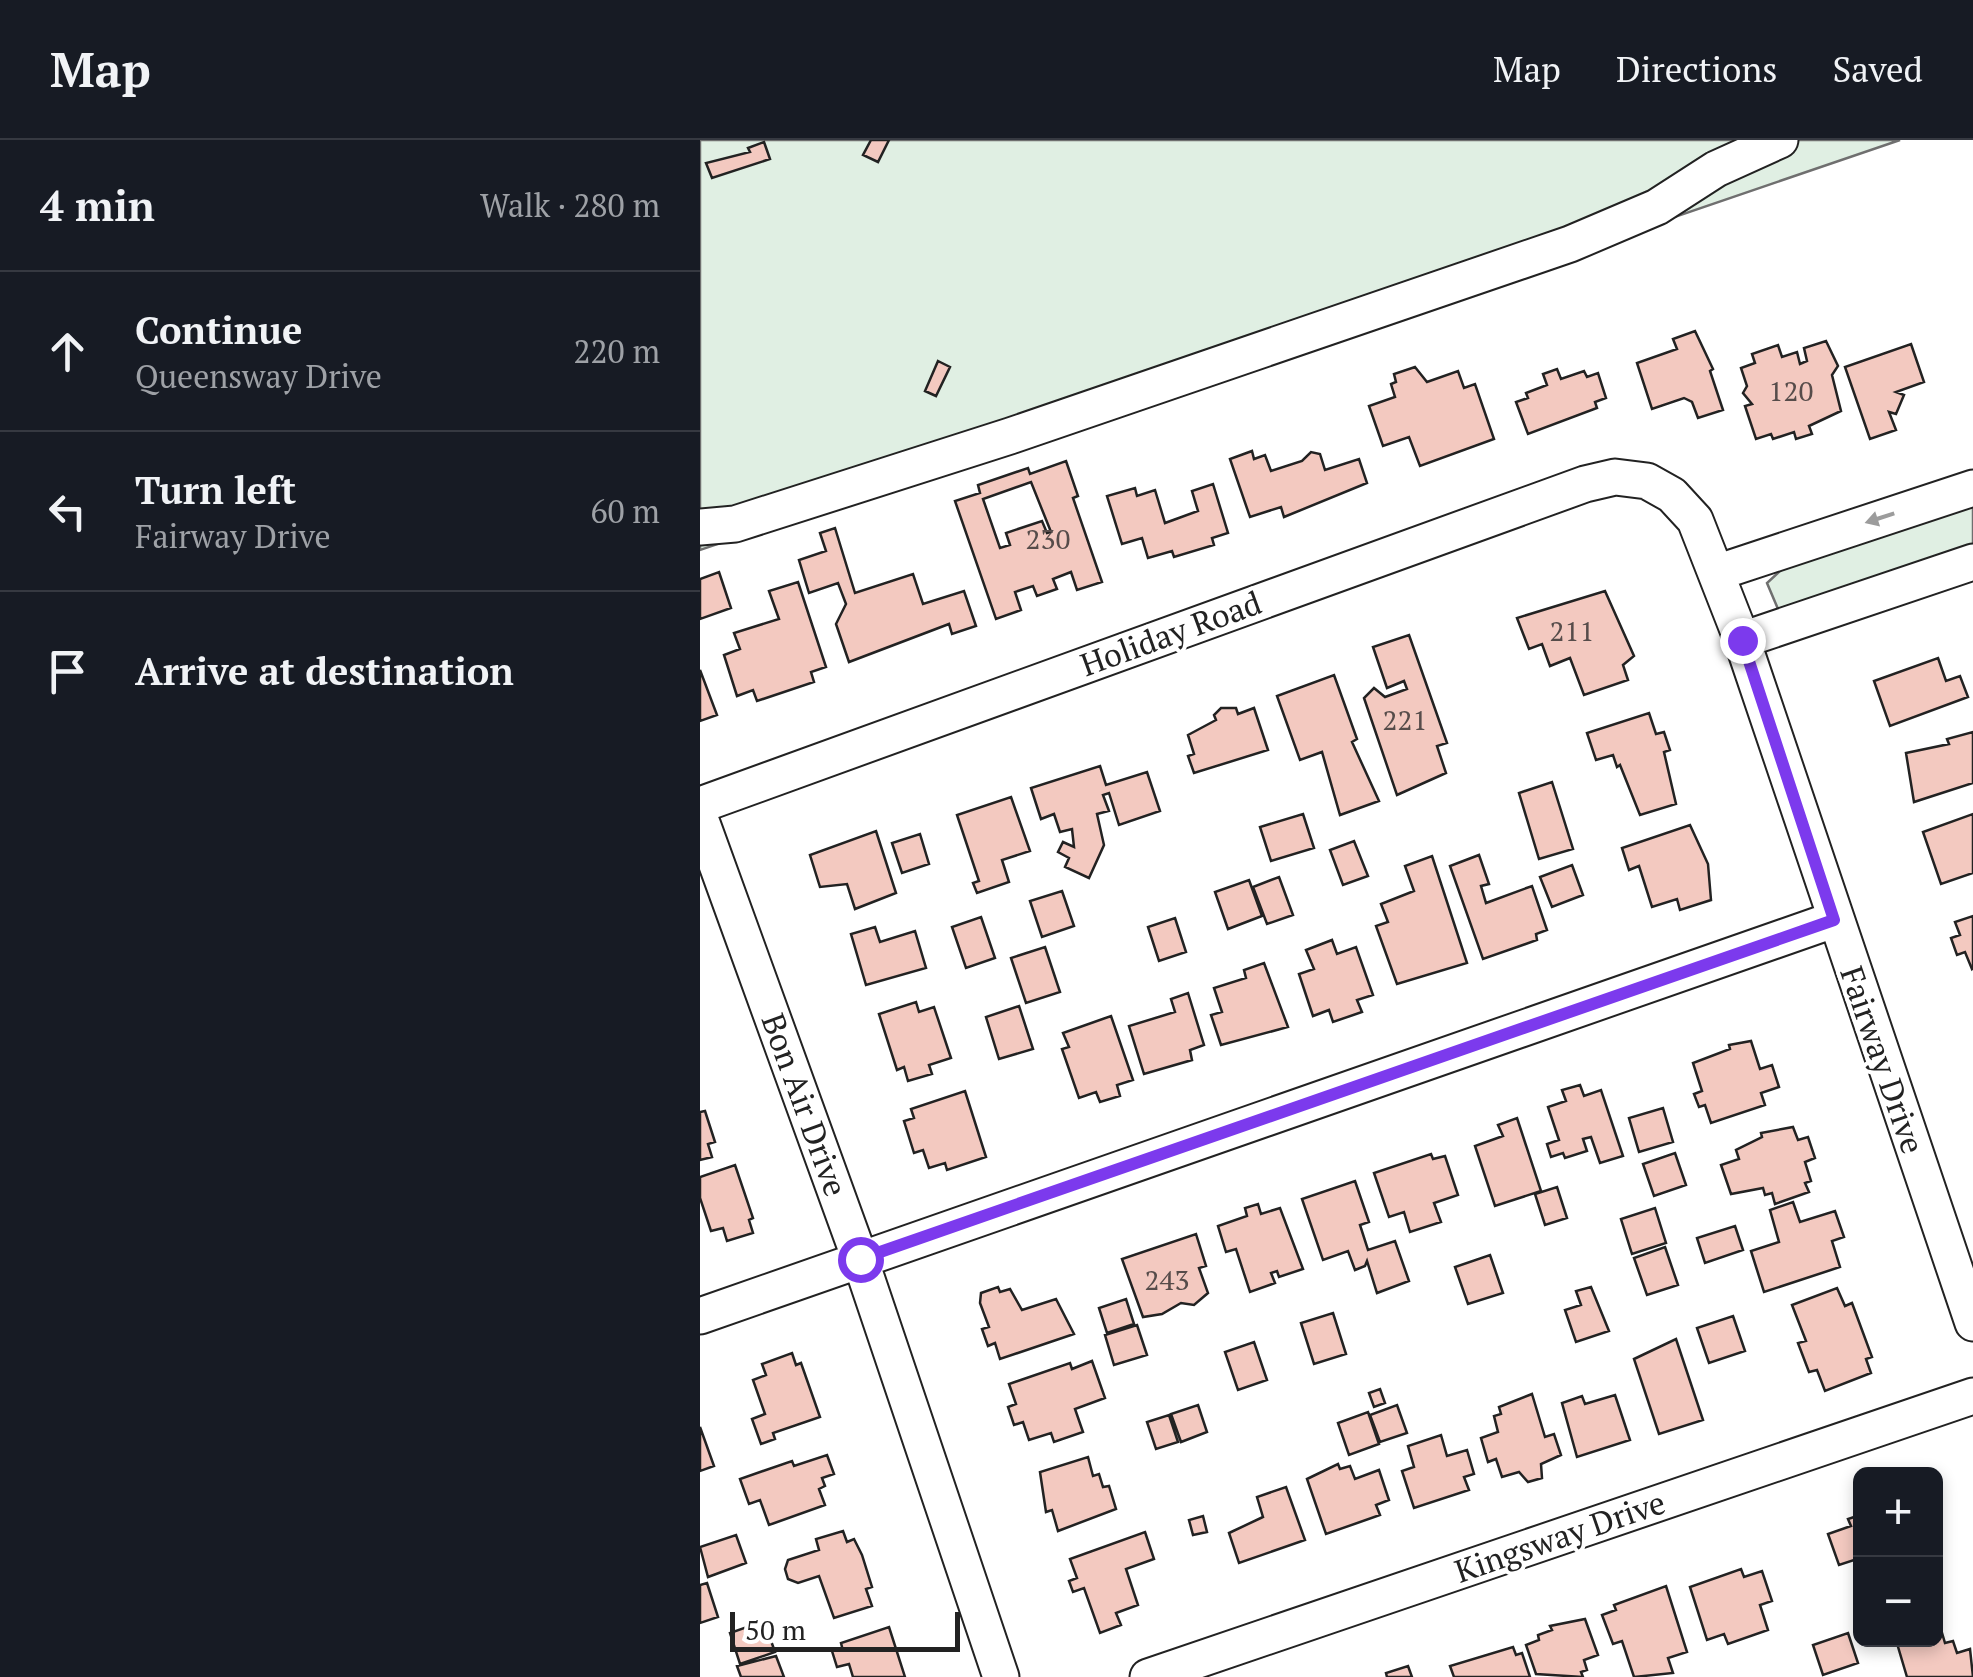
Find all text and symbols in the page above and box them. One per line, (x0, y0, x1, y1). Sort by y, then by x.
text: Map (50, 37, 151, 101)
text: Map (1493, 46, 1561, 92)
text: Directions (1616, 46, 1777, 92)
text: Saved (1832, 46, 1923, 92)
text: 4 min (40, 177, 155, 233)
text: Walk · 280 m (480, 184, 660, 226)
text: Continue (135, 305, 302, 355)
icon: ahead (40, 324, 95, 379)
text: 220 m (573, 330, 660, 372)
text: Queensway Drive (135, 355, 382, 397)
house number: 120 (1769, 372, 1813, 409)
text: Turn left (135, 465, 296, 515)
icon: left (40, 484, 95, 539)
text: 60 m (590, 490, 660, 532)
one-way arrow (1865, 512, 1895, 527)
text: Fairway Drive (135, 515, 331, 557)
house number: 230 (1026, 520, 1070, 557)
street label: Holiday Road (1074, 581, 1267, 685)
house number: 211 (1550, 612, 1594, 649)
route end (1720, 618, 1766, 664)
icon: arrive (40, 644, 95, 699)
text: Arrive at destination (135, 646, 514, 696)
house number: 221 (1383, 701, 1427, 738)
street label: Fairway Drive (1831, 960, 1935, 1159)
street label: Bon Air Drive (752, 1008, 857, 1202)
route start (838, 1237, 884, 1283)
house number: 243 (1145, 1261, 1189, 1298)
map controls (1853, 1467, 1943, 1647)
button: + (1853, 1467, 1943, 1557)
street label: Kingsway Drive (1449, 1480, 1670, 1592)
button: − (1853, 1557, 1943, 1647)
scale bar (730, 1607, 960, 1652)
text: 50 m (745, 1611, 806, 1648)

